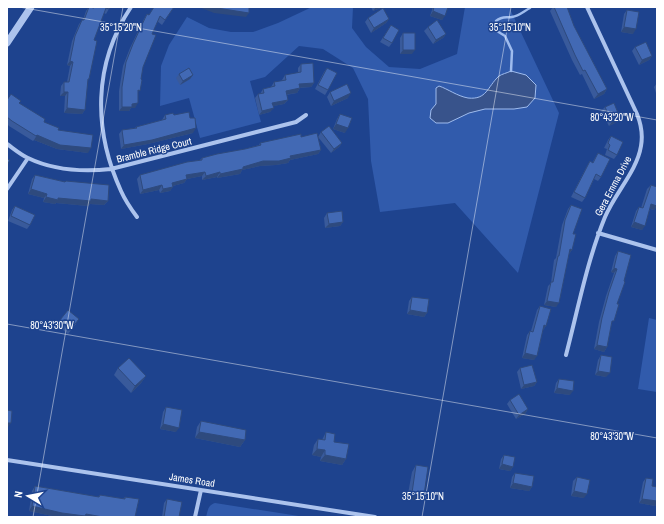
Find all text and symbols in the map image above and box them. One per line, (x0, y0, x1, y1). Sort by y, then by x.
text: 35°15'20"N (100, 21, 142, 34)
text: 35°15'10"N (489, 21, 531, 34)
text: 80°43'20"W (590, 111, 634, 124)
street label: Bramble Ridge Court (115, 134, 194, 166)
street label: Gera Emma Drive (592, 153, 634, 218)
text: 80°43'30"W (30, 319, 74, 332)
text: 80°43'30"W (590, 430, 634, 443)
street label: James Road (168, 470, 216, 490)
north arrow (8, 476, 48, 516)
text: N (11, 490, 26, 499)
text: 35°15'10"N (402, 490, 444, 503)

